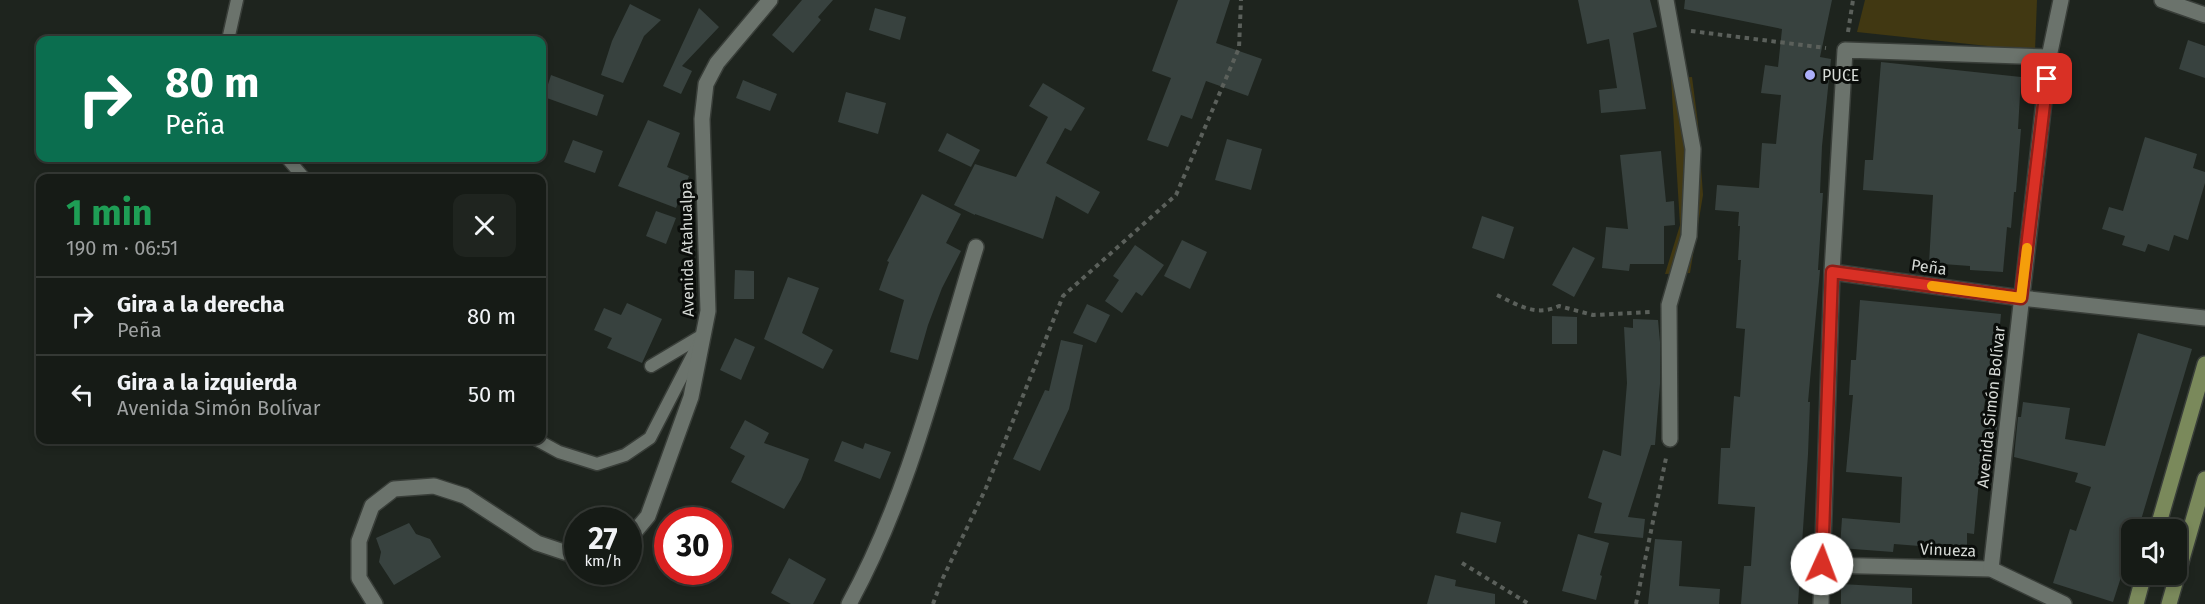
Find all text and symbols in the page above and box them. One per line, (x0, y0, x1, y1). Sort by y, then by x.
pin (2021, 53, 2072, 104)
text: 80 m (165, 58, 259, 108)
icon: right (66, 60, 144, 138)
icon: arrive (2030, 62, 2063, 95)
place label: PUCE (1822, 66, 1859, 85)
marker: PUCE (1803, 68, 1817, 82)
text: Peña (165, 109, 225, 141)
street label: Avenida Atahualpa (676, 181, 698, 317)
text: 1 min (66, 191, 153, 235)
button: close (453, 194, 516, 257)
text: 190 m · 06:51 (66, 236, 179, 260)
street label: Peña (1910, 255, 1948, 279)
text: Gira a la derecha (117, 291, 285, 318)
icon: right (66, 300, 99, 333)
text: 80 m (467, 303, 516, 330)
text: Peña (117, 318, 162, 342)
street label: Avenida Simón Bolívar (1973, 324, 2009, 489)
text: Gira a la izquierda (117, 369, 297, 396)
icon: left (66, 378, 99, 411)
text: 50 m (468, 381, 516, 408)
text: Avenida Simón Bolívar (117, 396, 320, 420)
speed limit sign: 30 (654, 507, 732, 585)
map controls (2121, 519, 2187, 585)
button: sound (2121, 519, 2187, 585)
text: 27 (588, 521, 618, 557)
position arrow (1790, 532, 1854, 596)
street label: Vinueza (1920, 540, 1976, 560)
text: km/h (584, 552, 622, 570)

